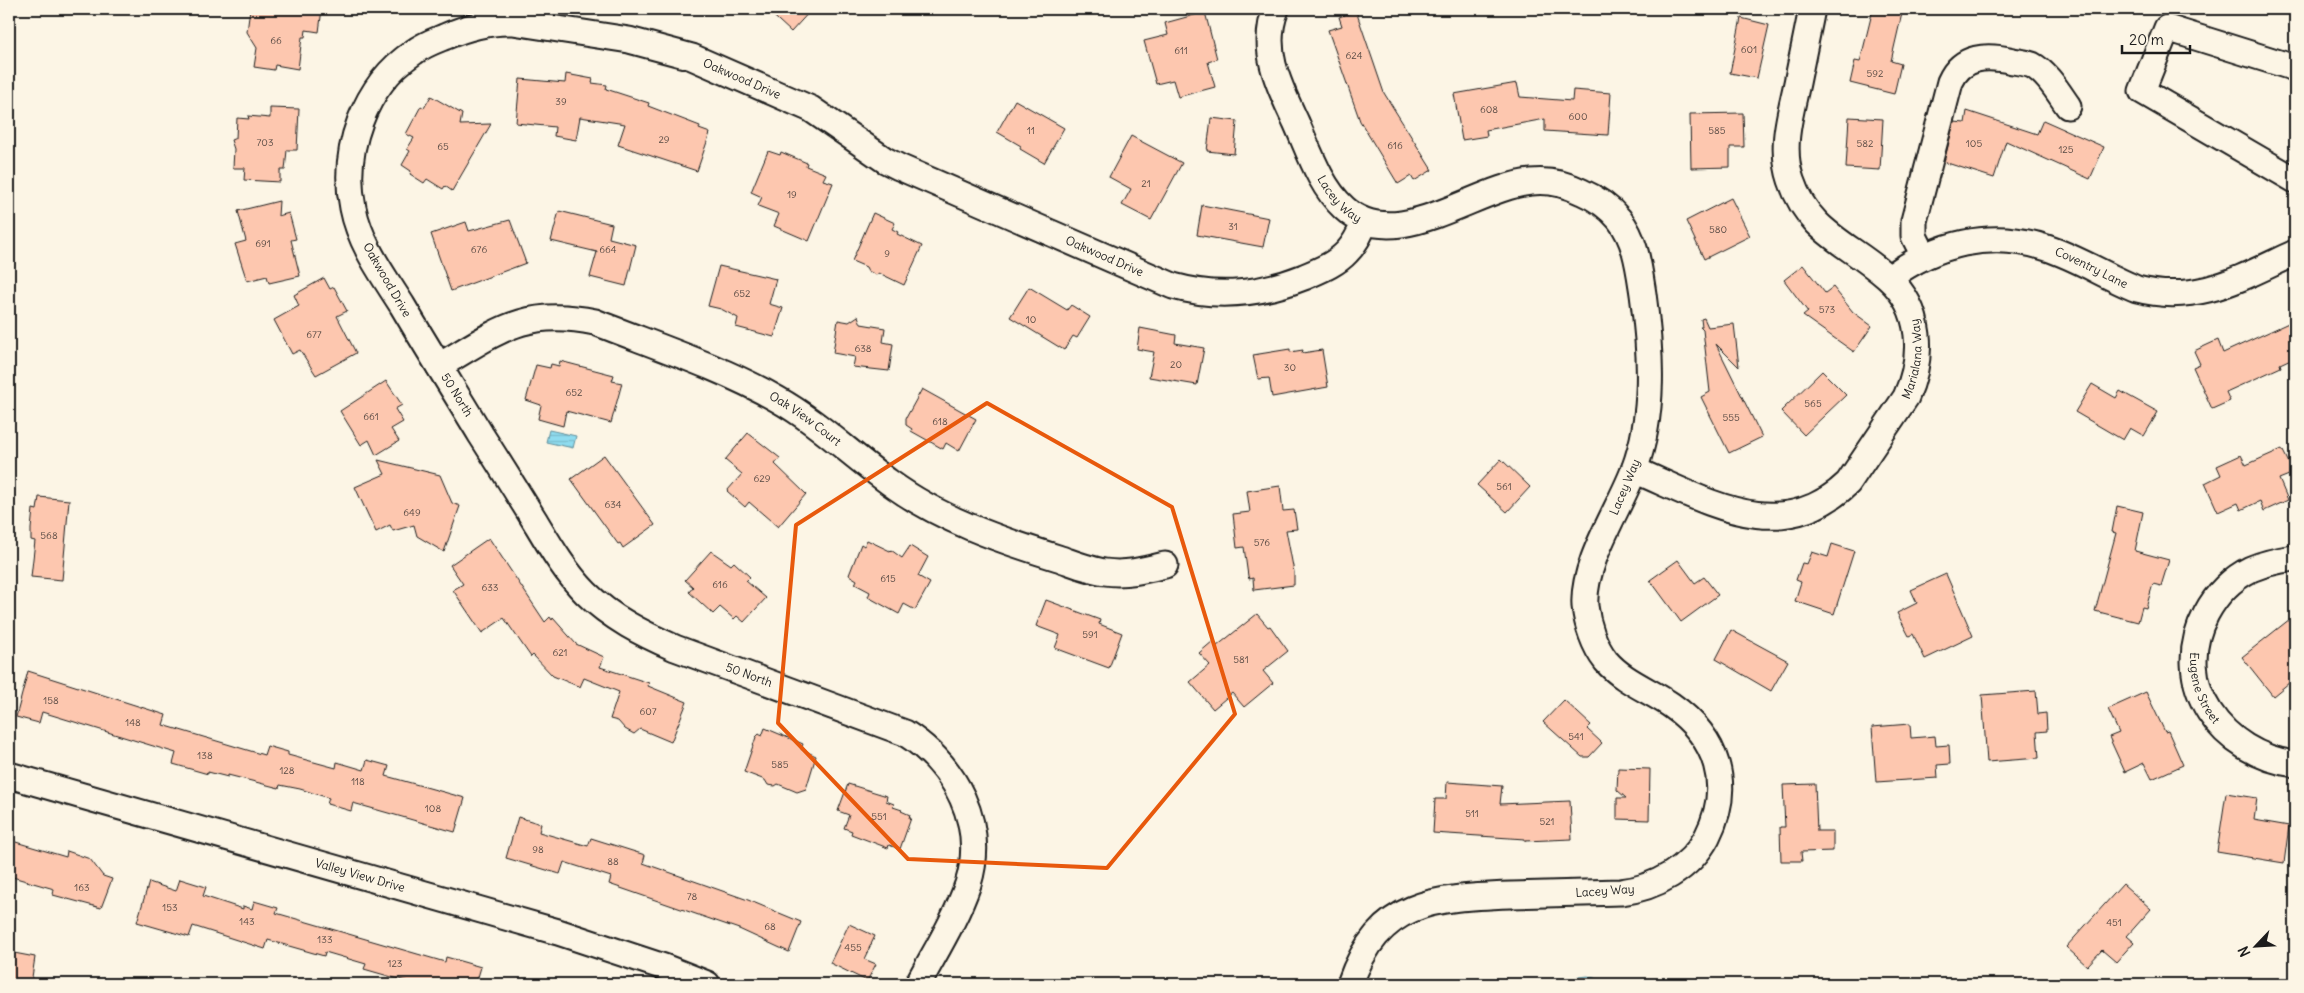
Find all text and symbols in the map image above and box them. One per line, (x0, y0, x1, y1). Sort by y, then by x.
scale bar (2122, 22, 2189, 54)
text: 20 m (2129, 30, 2164, 49)
house number: 66 (270, 34, 282, 47)
house number: 601 (1741, 43, 1757, 56)
house number: 611 (1174, 44, 1188, 57)
house number: 624 (1346, 49, 1363, 62)
street label: Oakwood Drive (701, 55, 783, 102)
house number: 592 (1867, 67, 1884, 80)
house number: 39 (555, 95, 567, 108)
house number: 608 (1480, 103, 1498, 116)
house number: 600 (1569, 110, 1587, 123)
house number: 11 (1027, 124, 1035, 137)
house number: 585 (1708, 124, 1726, 137)
house number: 29 (658, 133, 670, 146)
house number: 703 (256, 136, 274, 149)
house number: 582 (1857, 137, 1874, 150)
house number: 105 (1966, 137, 1982, 150)
house number: 616 (1387, 139, 1403, 152)
house number: 65 (437, 140, 449, 153)
house number: 125 (2058, 143, 2074, 156)
street label: Lacey Way (1314, 173, 1364, 226)
house number: 21 (1141, 177, 1151, 190)
house number: 19 (787, 188, 797, 201)
house number: 31 (1228, 220, 1238, 233)
house number: 580 (1709, 223, 1727, 236)
street label: Oakwood Drive (1063, 232, 1146, 279)
house number: 691 (255, 237, 271, 250)
street label: Oakwood Drive (360, 240, 415, 320)
house number: 676 (471, 243, 487, 256)
house number: 664 (599, 243, 617, 256)
street label: Coventry Lane (2053, 244, 2130, 291)
house number: 9 (884, 247, 890, 260)
house number: 652 (734, 287, 751, 300)
house number: 573 (1819, 303, 1835, 316)
house number: 10 (1026, 313, 1036, 326)
street label: Marialana Way (1898, 317, 1925, 401)
house number: 677 (306, 328, 322, 341)
house number: 638 (854, 342, 872, 355)
house number: 20 (1170, 358, 1182, 371)
house number: 30 (1284, 361, 1296, 374)
street label: 50 North (438, 370, 477, 419)
house number: 652 (566, 386, 583, 399)
street label: Oak View Court (767, 388, 845, 449)
house number: 565 (1804, 397, 1822, 410)
house number: 661 (363, 410, 379, 423)
house number: 555 (1722, 411, 1740, 424)
house number: 618 (932, 415, 948, 428)
street label: Lacey Way (1606, 457, 1643, 517)
house number: 629 (754, 472, 771, 485)
house number: 561 (1496, 480, 1512, 493)
house number: 634 (604, 498, 622, 511)
house number: 649 (403, 506, 421, 519)
house number: 568 (40, 529, 58, 542)
house number: 576 (1254, 536, 1270, 549)
house number: 615 (880, 572, 896, 585)
house number: 616 (712, 578, 728, 591)
house number: 633 (481, 581, 499, 594)
house number: 591 (1082, 628, 1098, 641)
house number: 621 (552, 646, 568, 659)
street label: Eugene Street (2187, 652, 2223, 726)
house number: 581 (1233, 653, 1249, 666)
street label: 50 North (724, 659, 775, 690)
house number: 158 (43, 694, 59, 707)
house number: 607 (639, 705, 657, 718)
house number: 148 (125, 716, 141, 729)
house number: 541 (1568, 730, 1584, 743)
house number: 138 (197, 749, 213, 762)
house number: 585 (771, 758, 789, 771)
house number: 128 (279, 764, 295, 777)
house number: 118 (351, 775, 365, 788)
house number: 108 (425, 802, 441, 815)
house number: 511 (1465, 807, 1479, 820)
house number: 551 (871, 810, 887, 823)
house number: 521 (1539, 815, 1555, 828)
house number: 98 (532, 843, 544, 856)
street label: Valley View Drive (313, 855, 407, 895)
house number: 88 (607, 855, 619, 868)
house number: 163 (74, 881, 90, 894)
street label: Lacey Way (1575, 881, 1635, 900)
house number: 78 (687, 890, 698, 903)
house number: 153 (162, 901, 178, 914)
house number: 143 (239, 915, 255, 928)
house number: 451 (2106, 916, 2122, 929)
house number: 68 (764, 920, 776, 933)
north arrow (2232, 920, 2282, 970)
house number: 133 (317, 933, 333, 946)
house number: 455 (844, 941, 862, 954)
text: N (2234, 943, 2254, 960)
house number: 123 (387, 957, 403, 970)

